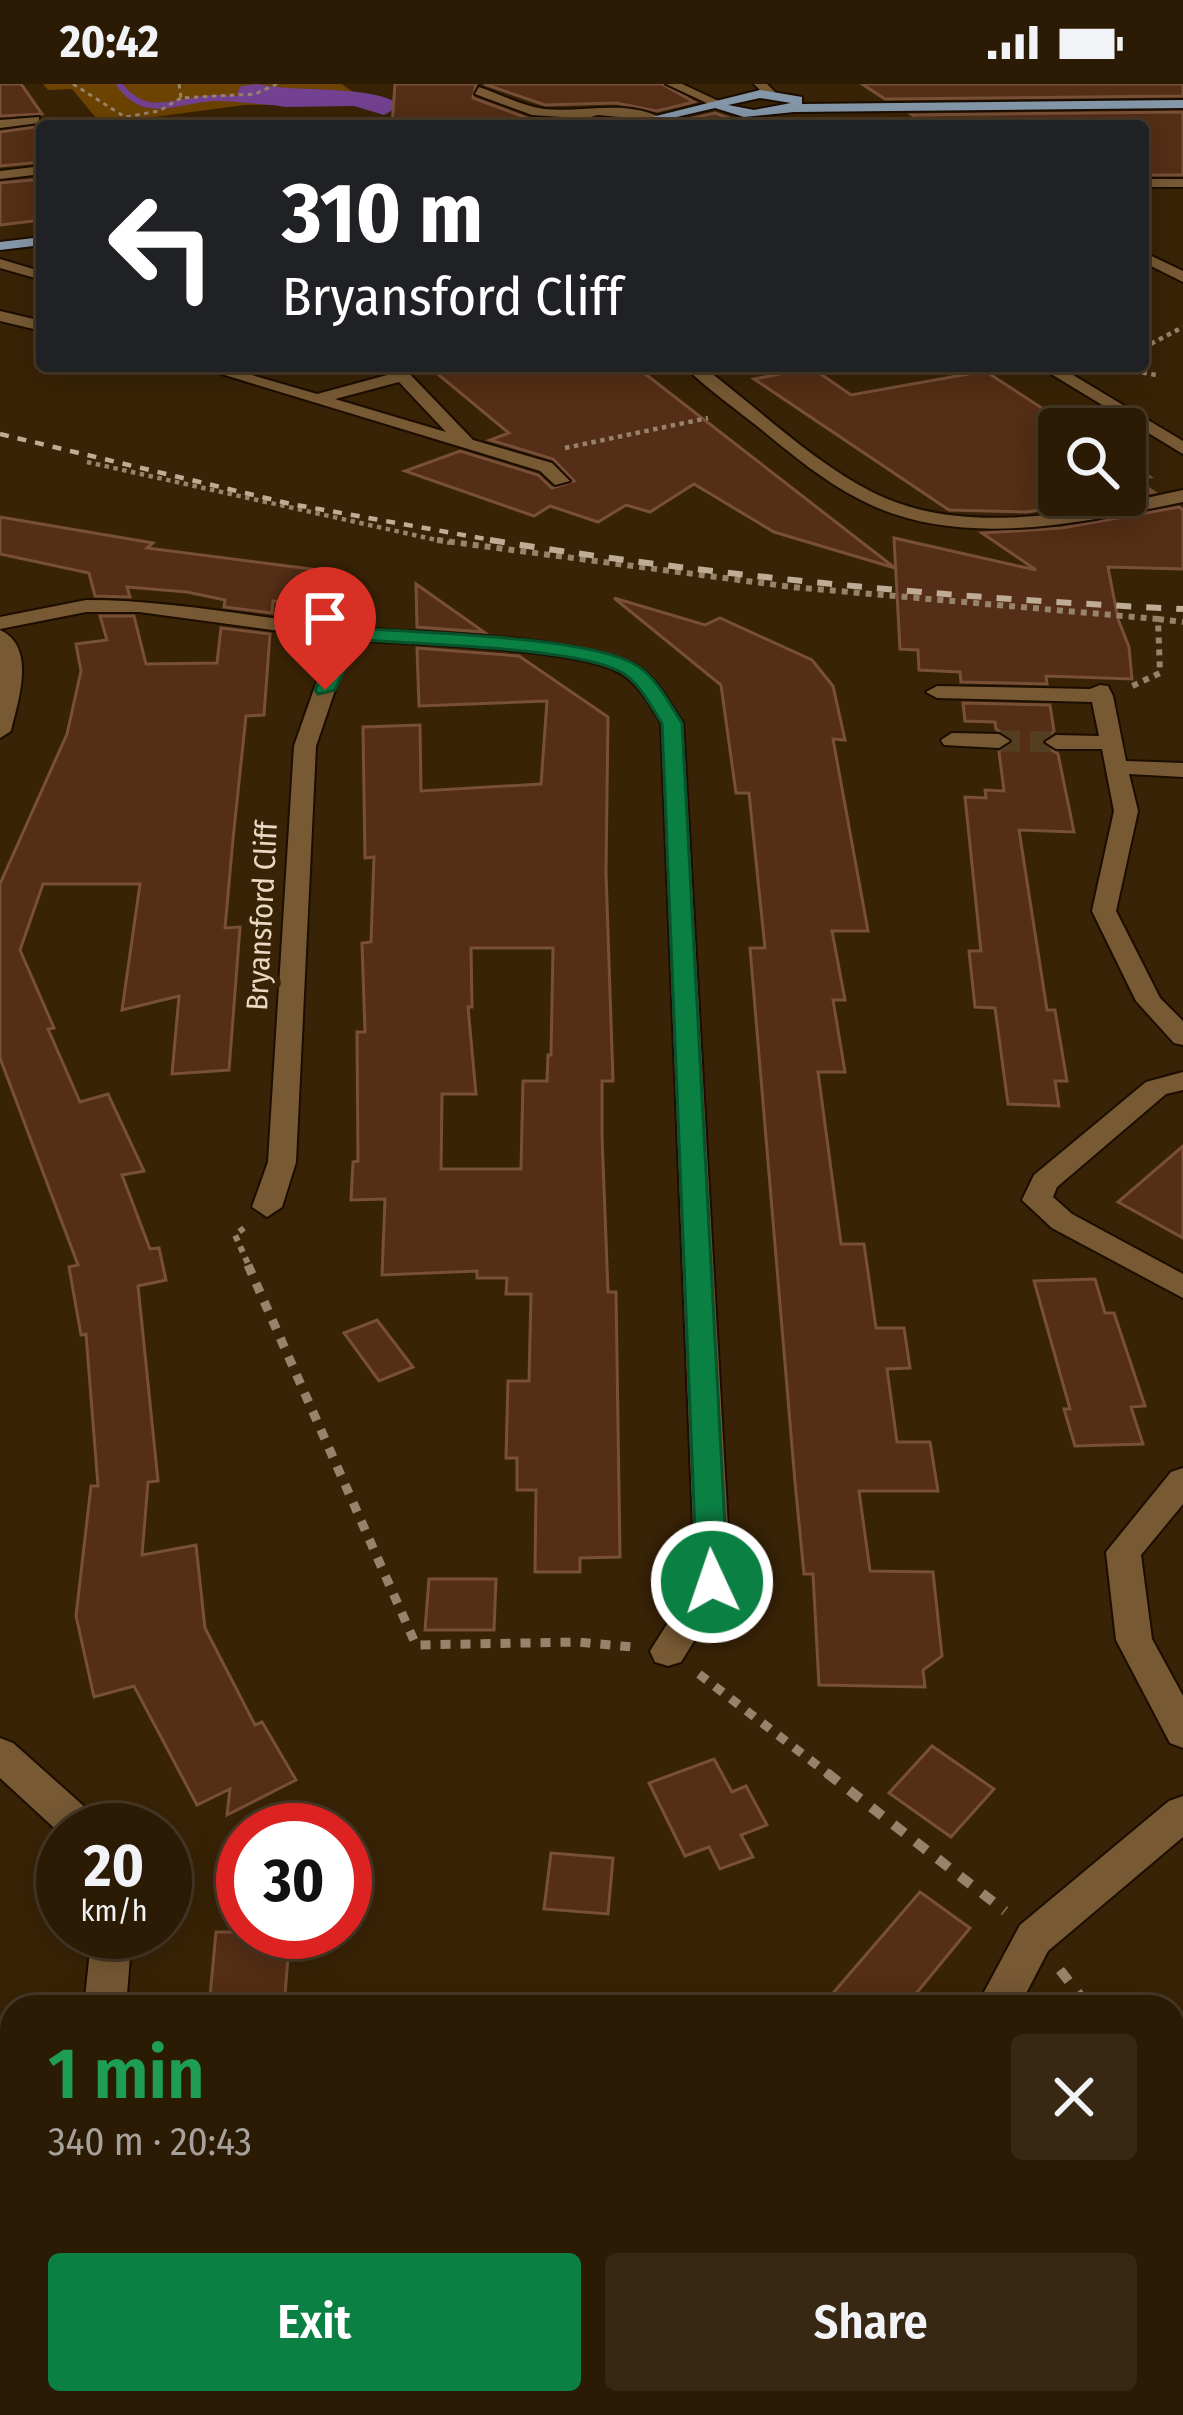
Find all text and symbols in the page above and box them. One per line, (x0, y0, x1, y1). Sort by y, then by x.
text: 20:42 (60, 15, 159, 69)
text: 310 m (282, 163, 483, 264)
icon: left (84, 168, 240, 324)
text: Bryansford Cliff (282, 265, 623, 329)
map controls (1038, 408, 1146, 516)
button: search (1038, 408, 1146, 516)
pin (274, 567, 376, 690)
icon: arrive (292, 585, 358, 651)
street label: Bryansford Cliff (239, 819, 285, 1011)
position arrow (649, 1519, 775, 1645)
speed limit sign: 30 (216, 1803, 372, 1959)
text: 20 (84, 1830, 144, 1902)
text: km/h (81, 1893, 147, 1929)
text: 1 min (48, 2031, 205, 2117)
button: close (1011, 2034, 1137, 2160)
text: 340 m · 20:43 (48, 2119, 252, 2165)
button: Exit (48, 2253, 581, 2391)
button: Share (605, 2253, 1137, 2391)

